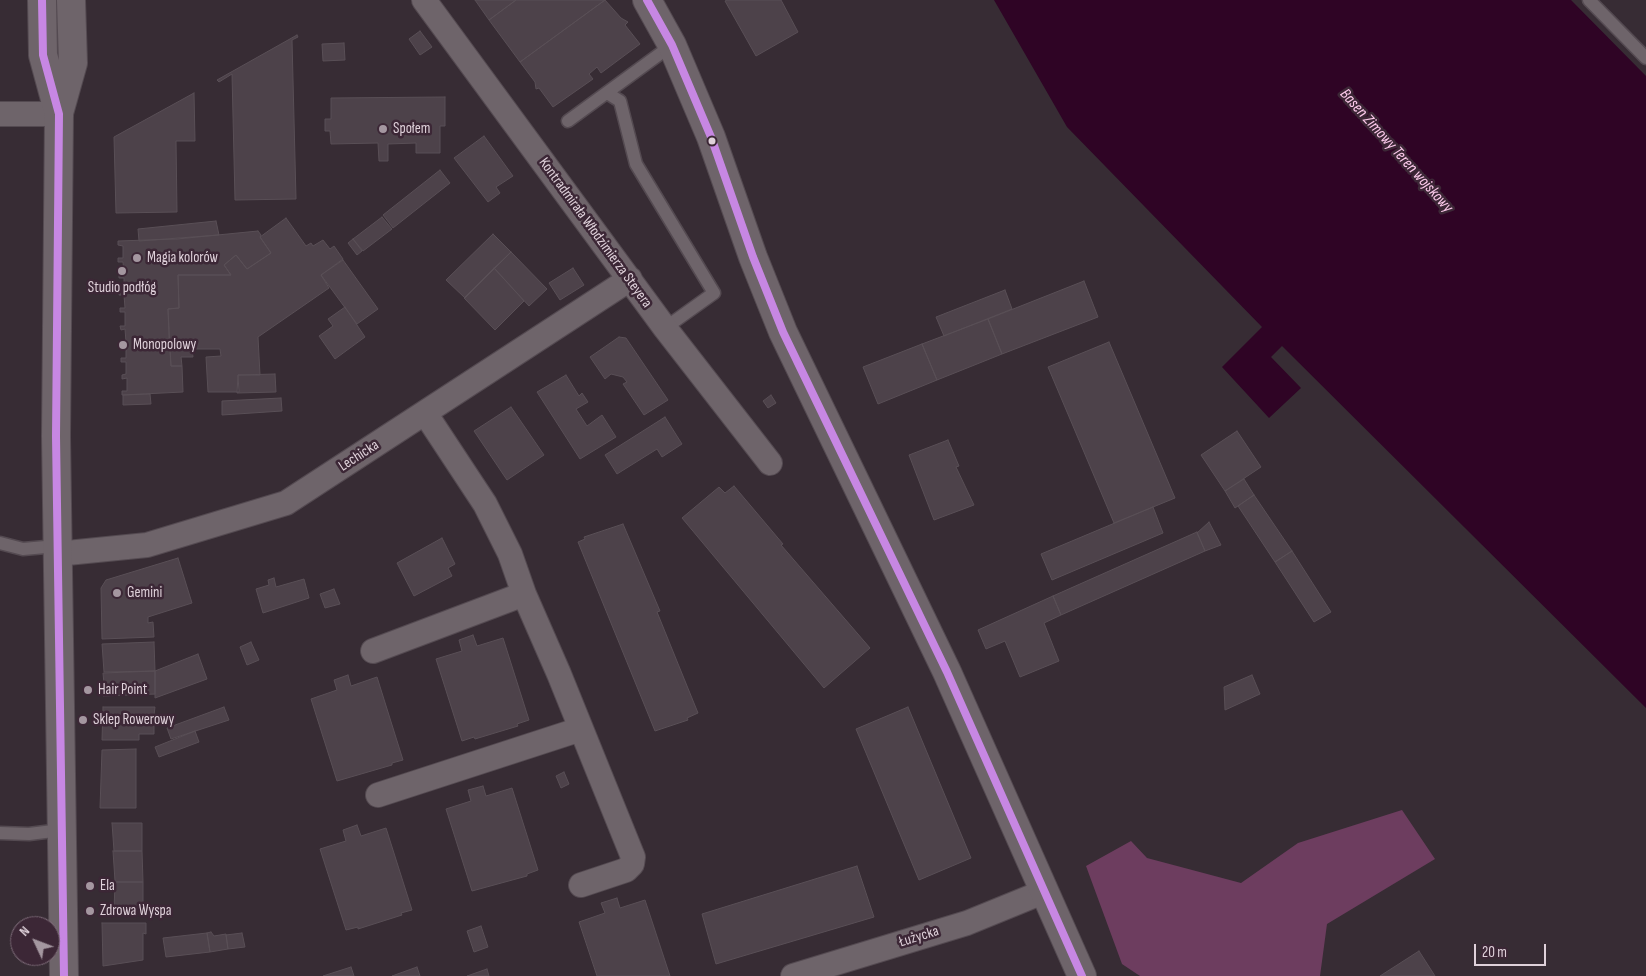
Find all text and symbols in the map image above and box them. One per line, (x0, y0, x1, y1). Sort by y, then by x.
water label: Basen Zimowy Teren wojskowy (1335, 85, 1457, 217)
place label: Społem (393, 120, 430, 138)
marker: Społem (377, 123, 389, 135)
unlabelled marker (707, 136, 717, 146)
street label: Kontradmirała Włodzimierza Steyera (535, 154, 655, 312)
place label: Magia kolorów (147, 249, 218, 267)
marker: Magia kolorów (131, 252, 143, 264)
marker: Studio podłóg (116, 265, 128, 277)
place label: Studio podłóg (88, 279, 156, 297)
place label: Monopolowy (133, 336, 196, 354)
marker: Monopolowy (117, 339, 129, 351)
street label: Lechicka (336, 436, 382, 476)
place label: Gemini (127, 584, 162, 602)
marker: Gemini (111, 587, 123, 599)
place label: Hair Point (98, 681, 147, 699)
marker: Hair Point (82, 684, 94, 696)
place label: Sklep Rowerowy (93, 711, 174, 729)
marker: Sklep Rowerowy (77, 714, 89, 726)
place label: Ela (100, 877, 115, 895)
marker: Ela (84, 880, 96, 892)
place label: Zdrowa Wyspa (100, 902, 172, 920)
marker: Zdrowa Wyspa (84, 905, 96, 917)
north arrow (10, 916, 60, 966)
street label: Łużycka (897, 922, 941, 952)
text: N (16, 923, 33, 940)
scale bar (1476, 934, 1548, 966)
text: 20 m (1482, 943, 1507, 962)

